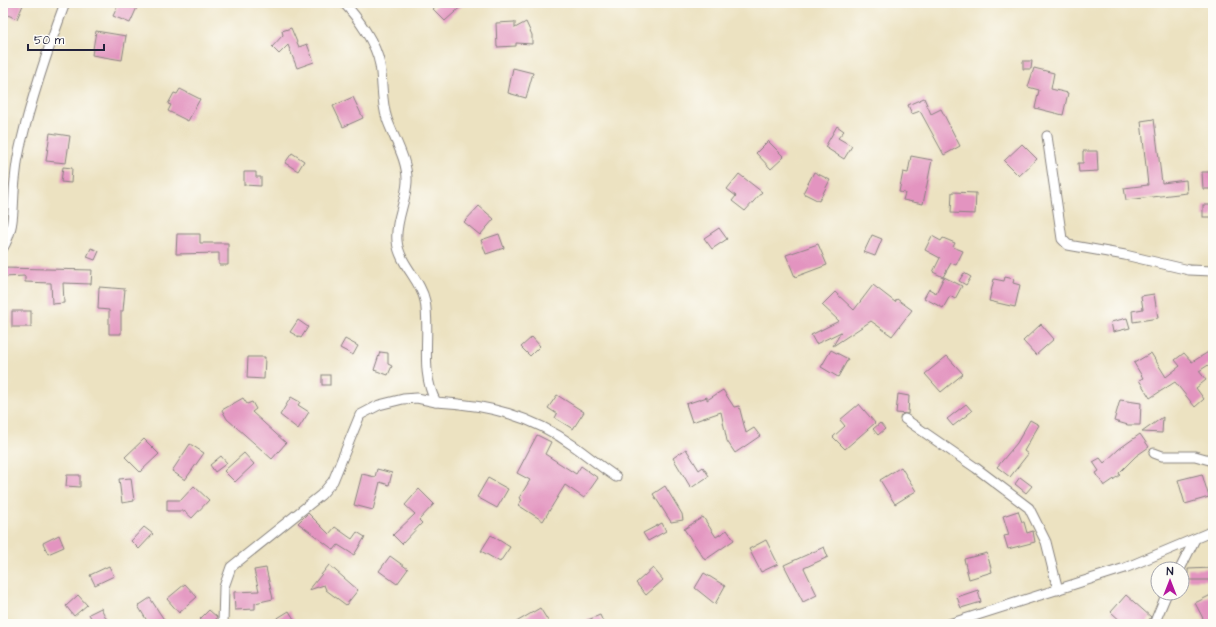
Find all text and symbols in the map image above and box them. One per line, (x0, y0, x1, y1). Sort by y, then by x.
scale bar (28, 26, 104, 52)
text: 50 m (34, 32, 65, 49)
north arrow (1150, 561, 1190, 601)
text: N (1167, 564, 1174, 579)

